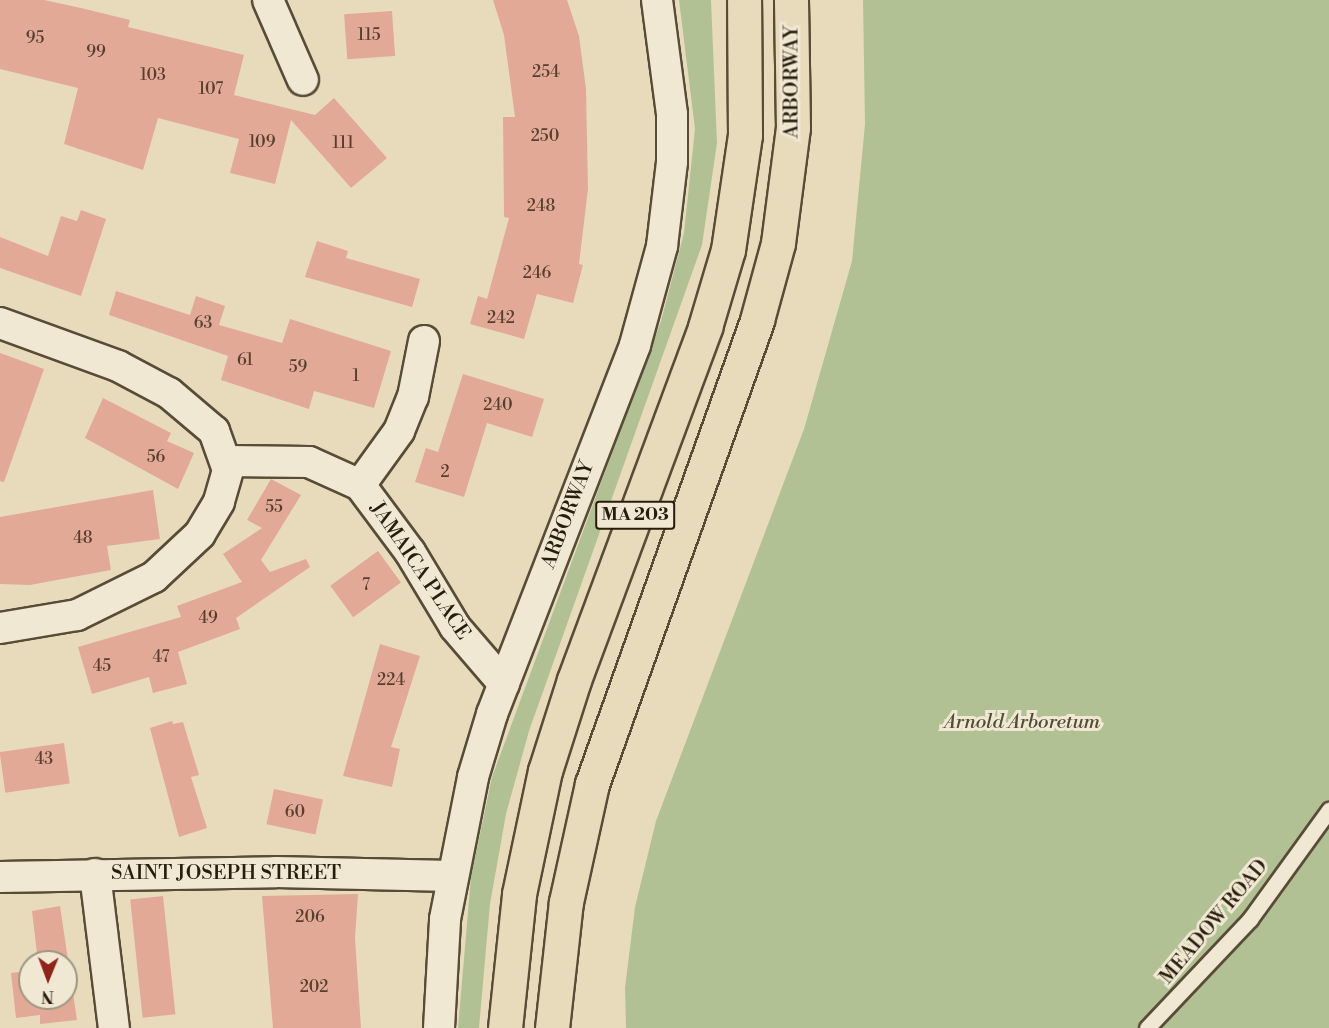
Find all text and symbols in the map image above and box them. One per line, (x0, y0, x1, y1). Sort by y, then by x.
house number: 115 (357, 25, 381, 45)
street label: ARBORWAY (780, 26, 804, 138)
house number: 95 (26, 28, 44, 48)
house number: 99 (86, 42, 106, 62)
house number: 254 (532, 62, 560, 82)
house number: 103 (140, 65, 166, 85)
house number: 107 (199, 79, 223, 99)
house number: 250 (531, 126, 559, 146)
house number: 109 (249, 132, 275, 152)
house number: 111 (332, 133, 354, 153)
house number: 248 (527, 196, 555, 216)
house number: 246 (523, 263, 551, 283)
house number: 242 (487, 308, 515, 328)
house number: 63 (194, 313, 212, 333)
house number: 61 (237, 350, 253, 370)
house number: 59 (289, 357, 307, 377)
house number: 1 (353, 366, 359, 386)
house number: 240 (483, 395, 513, 415)
house number: 56 (147, 447, 165, 467)
street label: ARBORWAY (537, 458, 599, 572)
house number: 2 (440, 462, 450, 482)
house number: 55 (265, 497, 283, 517)
street label: JAMAICA PLACE (365, 497, 475, 645)
road number: MA 203 (594, 500, 676, 530)
house number: 48 (73, 528, 93, 548)
house number: 7 (362, 575, 370, 595)
house number: 49 (198, 608, 218, 628)
house number: 47 (153, 647, 169, 667)
house number: 45 (93, 656, 111, 676)
house number: 224 (377, 670, 405, 690)
park label: Arnold Arboretum (944, 710, 1100, 734)
house number: 43 (35, 749, 53, 769)
house number: 60 (285, 802, 305, 822)
street label: MEADOW ROAD (1155, 855, 1273, 989)
street label: SAINT JOSEPH STREET (111, 861, 341, 885)
house number: 206 (295, 907, 325, 927)
north arrow (18, 950, 78, 1010)
house number: 202 (300, 977, 328, 997)
text: N (41, 986, 54, 1006)

